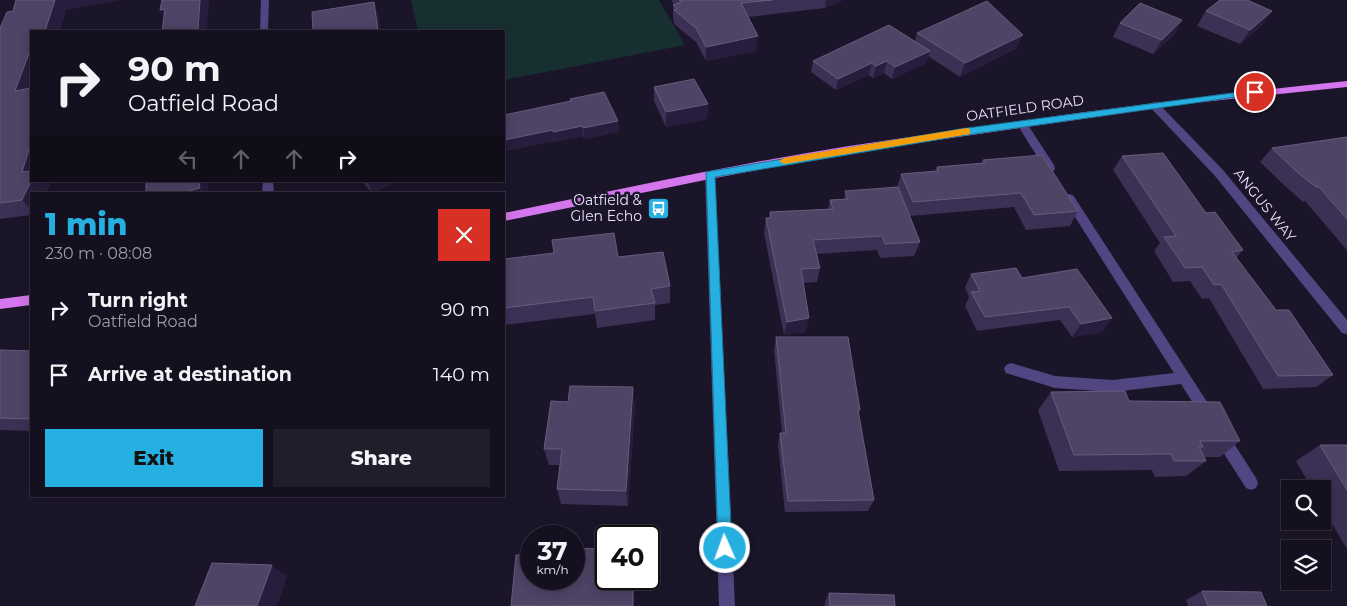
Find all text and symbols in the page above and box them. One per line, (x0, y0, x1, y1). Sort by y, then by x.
text: 90 m (128, 47, 221, 90)
icon: right (45, 50, 110, 115)
pin (1234, 71, 1276, 113)
icon: arrive (1241, 78, 1269, 106)
text: Oatfield Road (128, 90, 279, 117)
street label: OATFIELD ROAD (965, 91, 1085, 125)
icon: left (174, 145, 202, 173)
icon: ahead (227, 145, 255, 173)
icon: ahead (280, 145, 308, 173)
icon: right (333, 145, 361, 173)
street label: ANGUS WAY (1230, 165, 1300, 245)
place label: Oatfield & Glen Echo (571, 191, 643, 225)
bus stop icon: Oatfield & Glen Echo (646, 196, 670, 220)
text: 1 min (45, 206, 128, 243)
button: close (438, 209, 490, 261)
text: 230 m · 08:08 (45, 244, 152, 263)
text: Turn right (88, 289, 188, 312)
icon: right (45, 296, 73, 324)
text: 90 m (441, 298, 490, 321)
text: Oatfield Road (88, 312, 198, 331)
icon: arrive (45, 361, 73, 389)
text: Arrive at destination (88, 363, 292, 386)
text: 140 m (433, 363, 490, 386)
button: Exit (45, 429, 263, 487)
button: Share (273, 429, 490, 487)
map controls (1281, 480, 1331, 590)
button: search (1281, 480, 1331, 530)
position arrow (698, 521, 750, 573)
speed limit sign: 40 (595, 525, 660, 590)
text: 37 (537, 536, 568, 566)
button: layers (1281, 540, 1331, 590)
text: km/h (536, 562, 569, 577)

